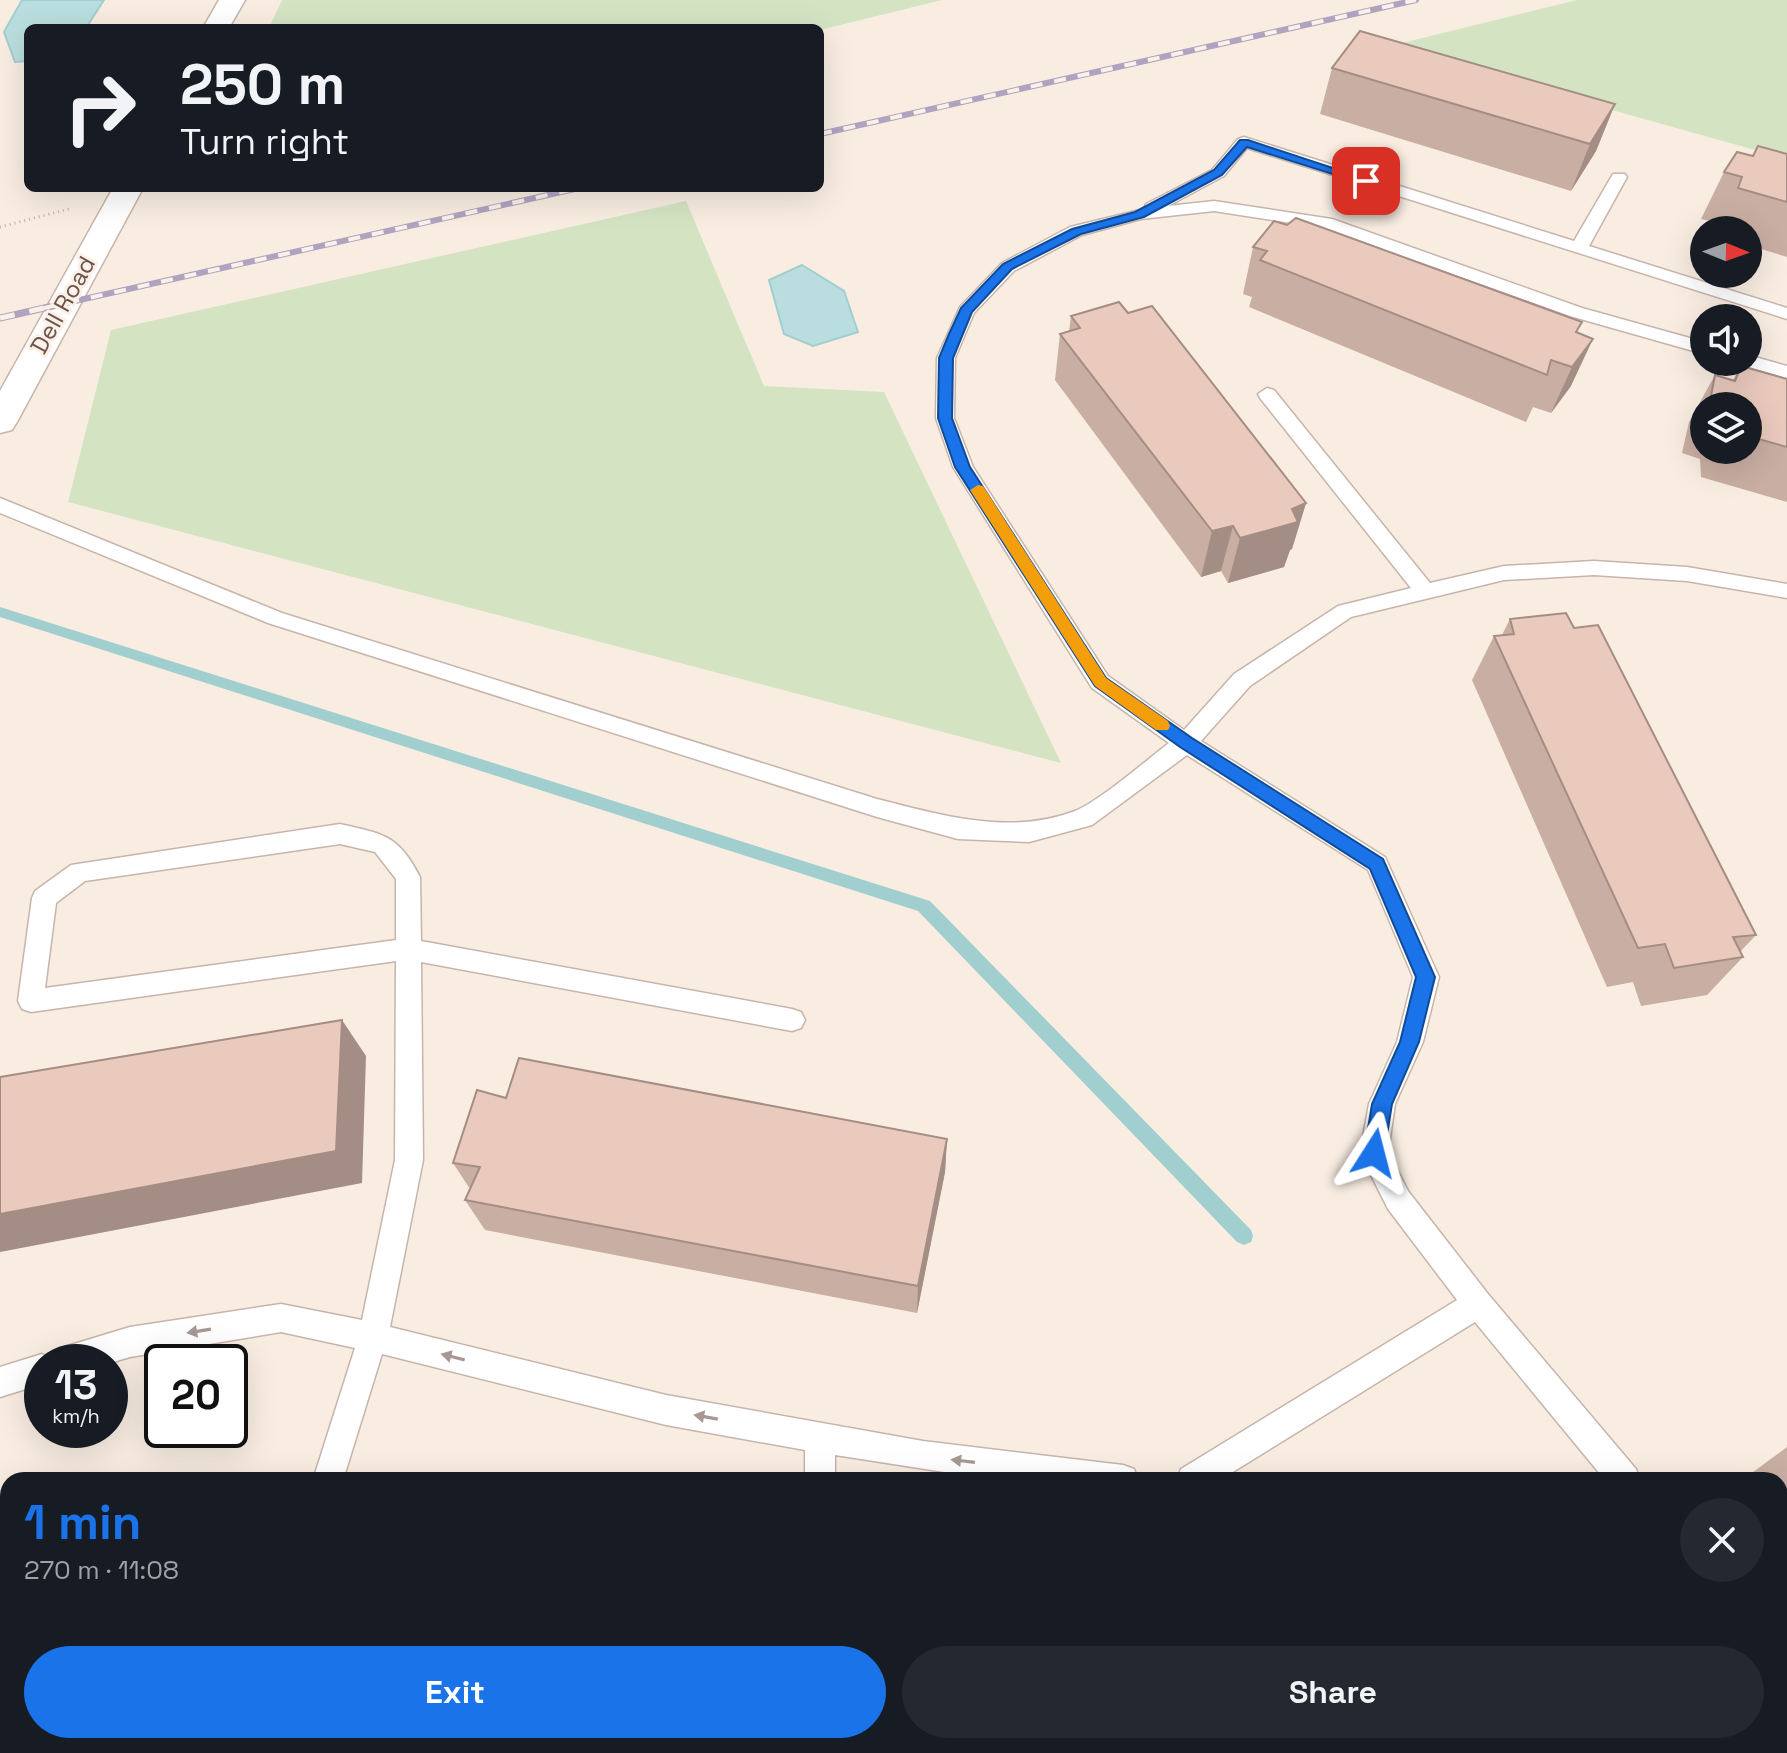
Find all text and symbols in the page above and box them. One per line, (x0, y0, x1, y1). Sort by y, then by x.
text: 250 m (180, 49, 345, 120)
icon: right (48, 56, 152, 160)
text: Turn right (180, 119, 349, 165)
pin (1332, 147, 1400, 215)
icon: arrive (1344, 159, 1388, 203)
north arrow (1690, 216, 1762, 288)
map controls (1690, 216, 1762, 464)
street label: Dell Road (23, 250, 102, 359)
button: sound (1690, 304, 1762, 376)
button: layers (1690, 392, 1762, 464)
position arrow (1332, 1111, 1416, 1195)
one-way arrow (186, 1325, 211, 1338)
speed limit sign: 20 (144, 1344, 248, 1448)
one-way arrow (441, 1351, 466, 1363)
text: 13 (55, 1360, 97, 1411)
text: km/h (52, 1403, 100, 1429)
one-way arrow (693, 1411, 718, 1423)
one-way arrow (950, 1454, 975, 1467)
text: 1 min (24, 1492, 141, 1553)
button: close (1680, 1498, 1764, 1582)
text: 270 m · 11:08 (24, 1553, 179, 1587)
button: Exit (24, 1646, 886, 1738)
button: Share (902, 1646, 1764, 1738)

